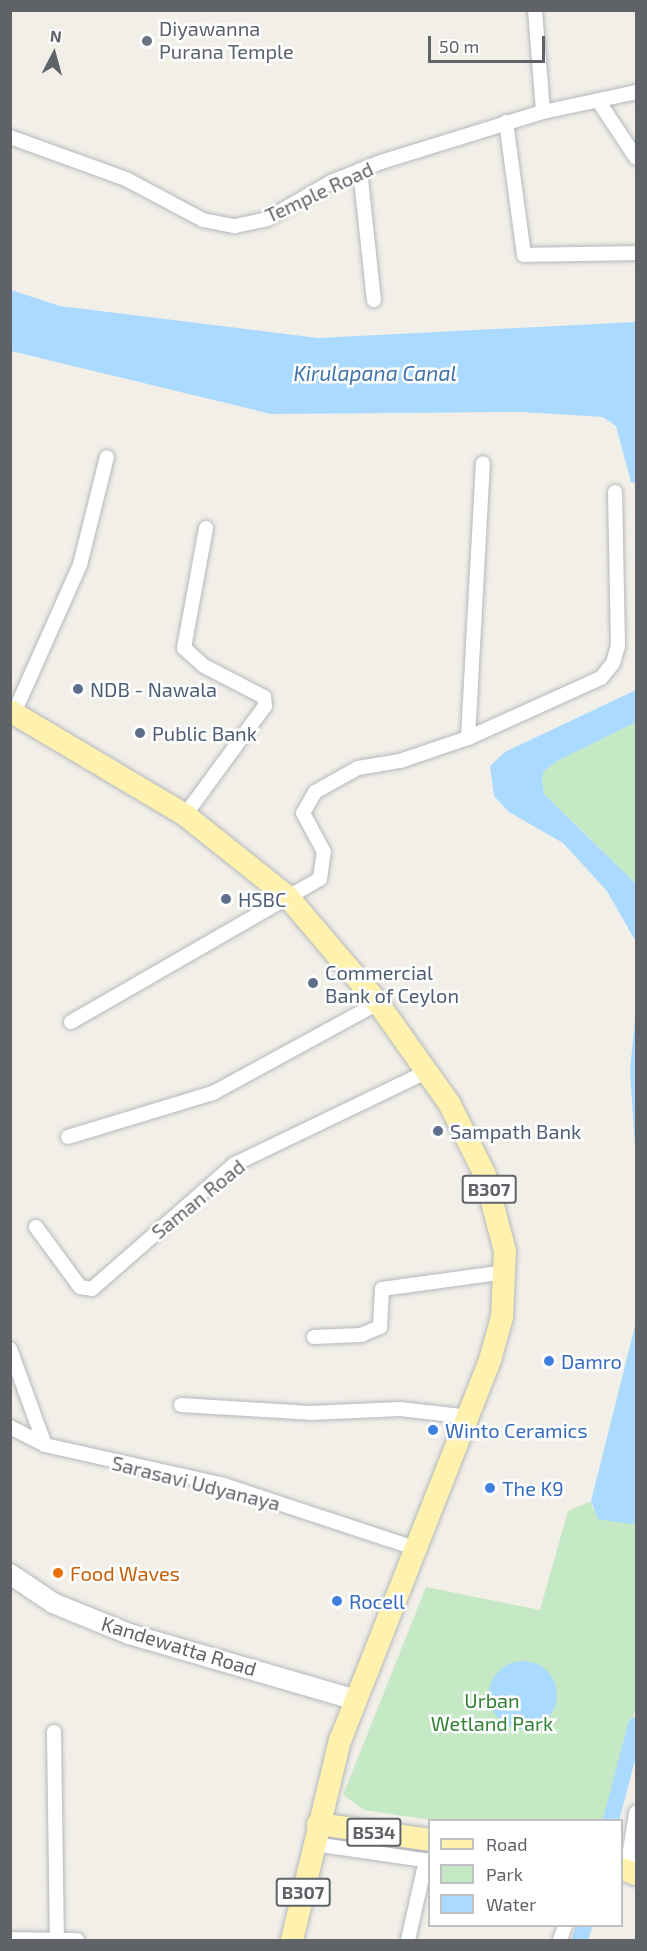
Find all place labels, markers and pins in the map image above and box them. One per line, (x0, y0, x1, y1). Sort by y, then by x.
place label: Diyawanna Purana Temple (159, 17, 294, 64)
marker: Diyawanna Purana Temple (140, 34, 154, 48)
place label: NDB - Nawala (90, 677, 217, 701)
marker: NDB - Nawala (71, 682, 85, 696)
place label: Public Bank (152, 721, 257, 745)
marker: Public Bank (133, 726, 147, 740)
place label: HSBC (238, 887, 286, 911)
marker: HSBC (219, 892, 233, 906)
place label: Commercial Bank of Ceylon (325, 960, 460, 1007)
marker: Commercial Bank of Ceylon (306, 976, 320, 990)
place label: Sampath Bank (450, 1119, 581, 1143)
marker: Sampath Bank (431, 1124, 445, 1138)
place label: Damro (561, 1349, 622, 1373)
marker: Damro (542, 1354, 556, 1368)
place label: Winto Ceramics (445, 1418, 588, 1442)
marker: Winto Ceramics (426, 1423, 440, 1437)
place label: The K9 (502, 1476, 564, 1500)
marker: The K9 (483, 1481, 497, 1495)
place label: Food Waves (70, 1561, 180, 1585)
marker: Food Waves (51, 1566, 65, 1580)
place label: Rocell (349, 1589, 405, 1613)
marker: Rocell (330, 1594, 344, 1608)

